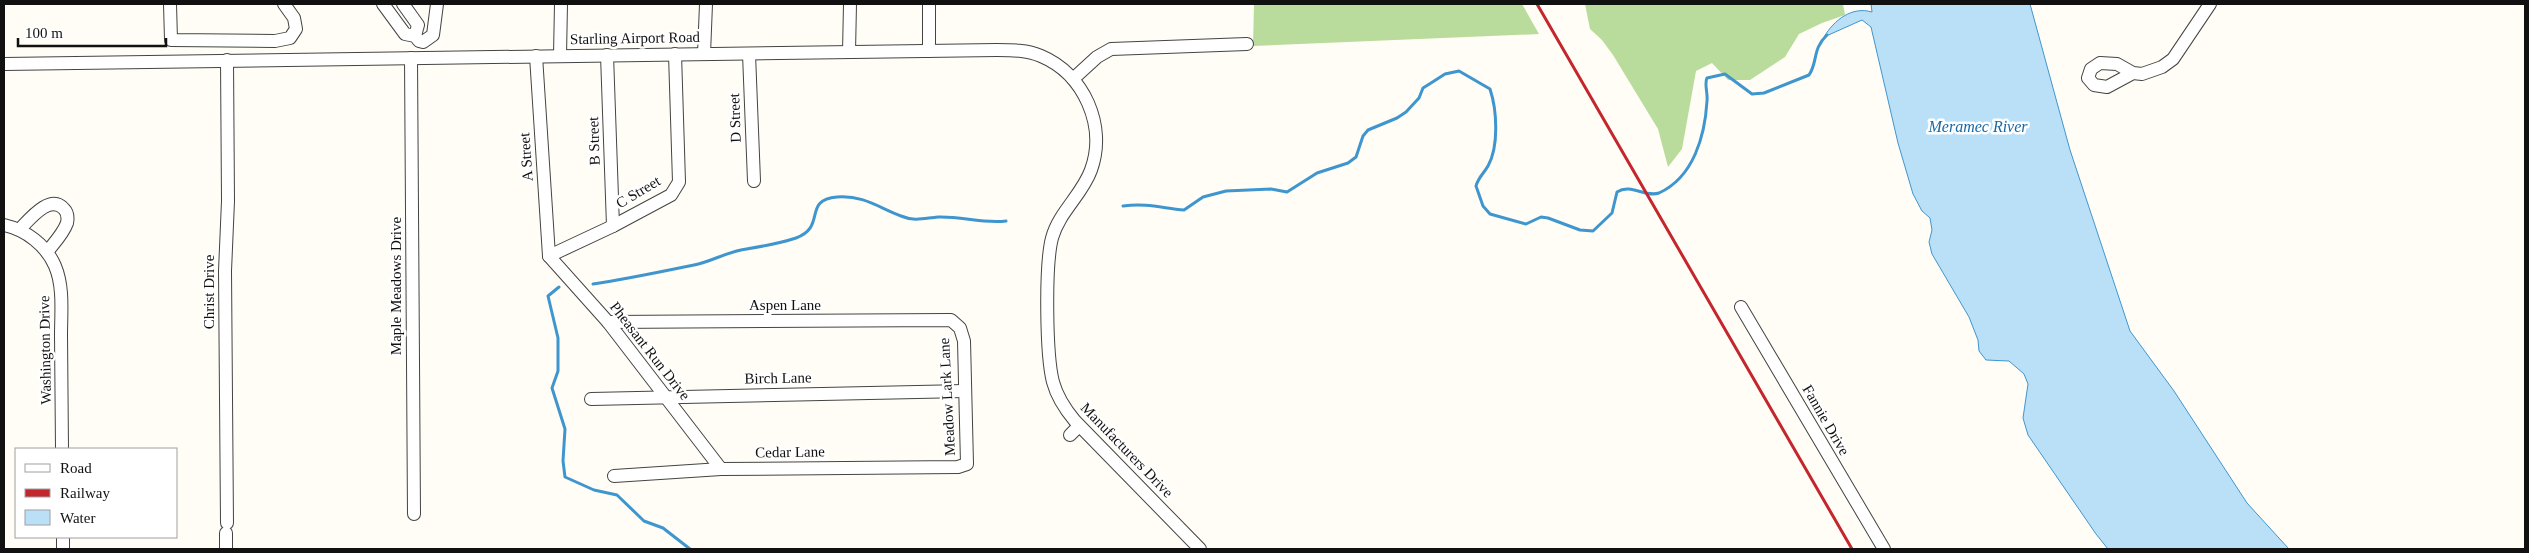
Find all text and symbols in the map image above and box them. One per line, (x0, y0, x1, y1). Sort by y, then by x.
scale bar (18, 15, 165, 47)
text: 100 m (25, 25, 63, 41)
street label: Starling Airport Road (570, 29, 701, 47)
street label: D Street (726, 92, 744, 143)
street label: B Street (585, 116, 603, 166)
water label: Meramec River (1927, 118, 2028, 135)
street label: A Street (516, 131, 536, 182)
street label: C Street (613, 172, 664, 211)
street label: Maple Meadows Drive (388, 217, 404, 355)
street label: Christ Drive (201, 254, 217, 329)
street label: Washington Drive (36, 295, 54, 405)
street label: Aspen Lane (749, 297, 821, 313)
street label: Pheasant Run Drive (607, 299, 693, 403)
street label: Meadow Lark Lane (936, 337, 958, 456)
street label: Birch Lane (744, 369, 812, 387)
street label: Fannie Drive (1799, 382, 1853, 458)
street label: Manufacturers Drive (1078, 399, 1177, 501)
street label: Cedar Lane (755, 443, 825, 461)
legend (15, 448, 178, 538)
text: Road (60, 460, 92, 476)
text: Railway (60, 485, 110, 501)
text: Water (60, 510, 95, 526)

